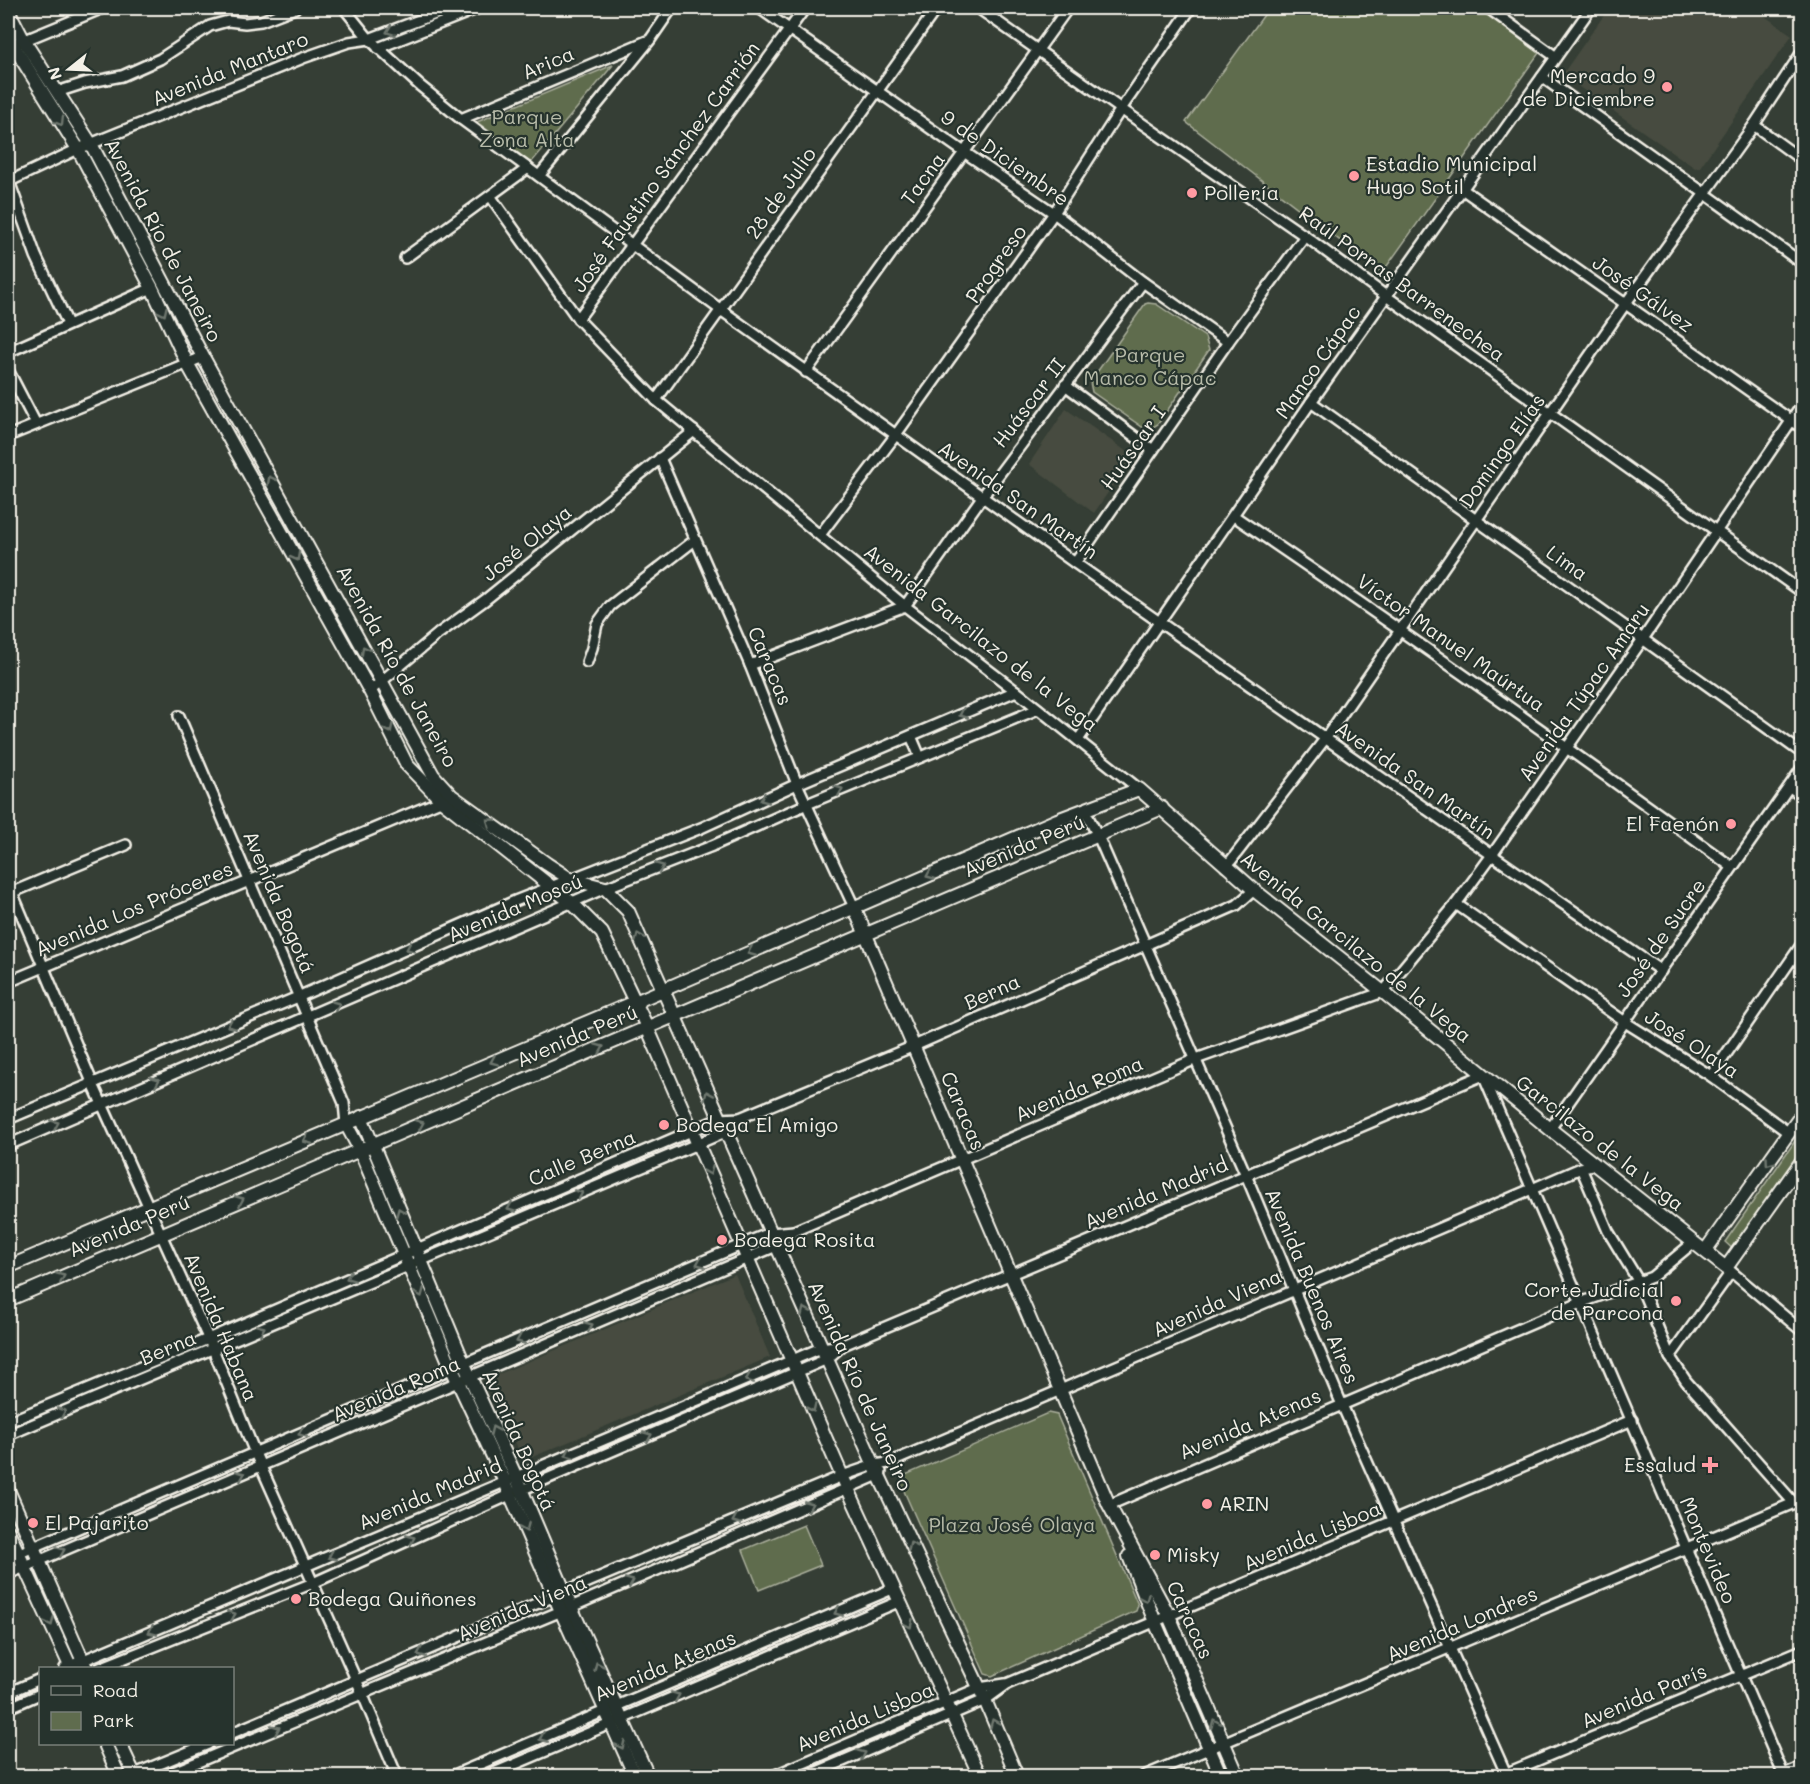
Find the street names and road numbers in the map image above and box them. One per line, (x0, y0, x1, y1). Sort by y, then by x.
street label: Avenida Mantaro (148, 25, 312, 111)
street label: José Faustino Sánchez Carrión (565, 36, 765, 297)
street label: Arica (518, 40, 578, 85)
street label: 9 de Diciembre (936, 103, 1075, 211)
street label: Avenida Río de Janeiro (99, 133, 229, 346)
street label: 28 de Julio (739, 141, 821, 243)
street label: Tacna (894, 147, 950, 210)
street label: Raúl Porras Barrenechea (1294, 199, 1511, 367)
street label: Progreso (959, 219, 1032, 308)
street label: José Gálvez (1588, 249, 1699, 338)
street label: Manco Cápac (1268, 300, 1366, 423)
street label: Huáscar II (986, 352, 1070, 452)
street label: Domingo Elías (1452, 388, 1550, 513)
street label: Huáscar I (1094, 400, 1171, 495)
street label: Avenida San Martín (934, 434, 1104, 564)
street label: José Olaya (476, 498, 576, 586)
street label: Avenida Garcilazo de la Vega (859, 538, 1104, 737)
street label: Lima (1542, 539, 1593, 586)
street label: Avenida Río de Janeiro (331, 560, 464, 771)
street label: Víctor Manuel Maúrtua (1352, 567, 1551, 717)
street label: Avenida Túpac Amaru (1512, 597, 1655, 786)
street label: Caracas (743, 622, 799, 709)
street label: Avenida San Martín (1331, 714, 1501, 844)
street label: Avenida Perú (959, 808, 1088, 882)
street label: Avenida Bogotá (238, 826, 322, 977)
street label: Avenida Garcilazo de la Vega (1236, 845, 1478, 1048)
street label: Avenida Los Próceres (31, 855, 236, 962)
street label: Avenida Moscú (443, 867, 586, 947)
street label: José de Sucre (1610, 873, 1711, 1002)
street label: Berna (960, 967, 1024, 1015)
street label: Avenida Perú (512, 998, 641, 1072)
street label: José Olaya (1640, 1003, 1745, 1083)
street label: Avenida Roma (1011, 1049, 1147, 1127)
street label: Caracas (936, 1067, 992, 1154)
street label: Garcilazo de la Vega (1511, 1068, 1690, 1216)
street label: Calle Berna (524, 1123, 639, 1191)
street label: Avenida Madrid (1080, 1150, 1231, 1234)
street label: Avenida Buenos Aires (1260, 1184, 1366, 1388)
street label: Avenida Perú (64, 1188, 193, 1262)
street label: Avenida Habana (179, 1248, 265, 1405)
street label: Avenida Viena (1148, 1262, 1285, 1342)
street label: Avenida Río de Janeiro (803, 1276, 919, 1495)
street label: Berna (136, 1324, 200, 1370)
street label: Avenida Roma (328, 1349, 464, 1427)
street label: Avenida Bogotá (477, 1365, 563, 1515)
street label: Avenida Atenas (1175, 1381, 1325, 1465)
street label: Avenida Madrid (354, 1451, 505, 1535)
street label: Montevideo (1675, 1492, 1743, 1607)
street label: Avenida Lisboa (1239, 1494, 1384, 1576)
street label: Avenida Viena (453, 1568, 590, 1646)
street label: Caracas (1162, 1576, 1220, 1663)
street label: Avenida Londres (1382, 1579, 1541, 1667)
street label: Avenida Atenas (590, 1623, 740, 1707)
street label: Avenida París (1577, 1657, 1710, 1733)
street label: Avenida Lisboa (792, 1675, 937, 1757)

